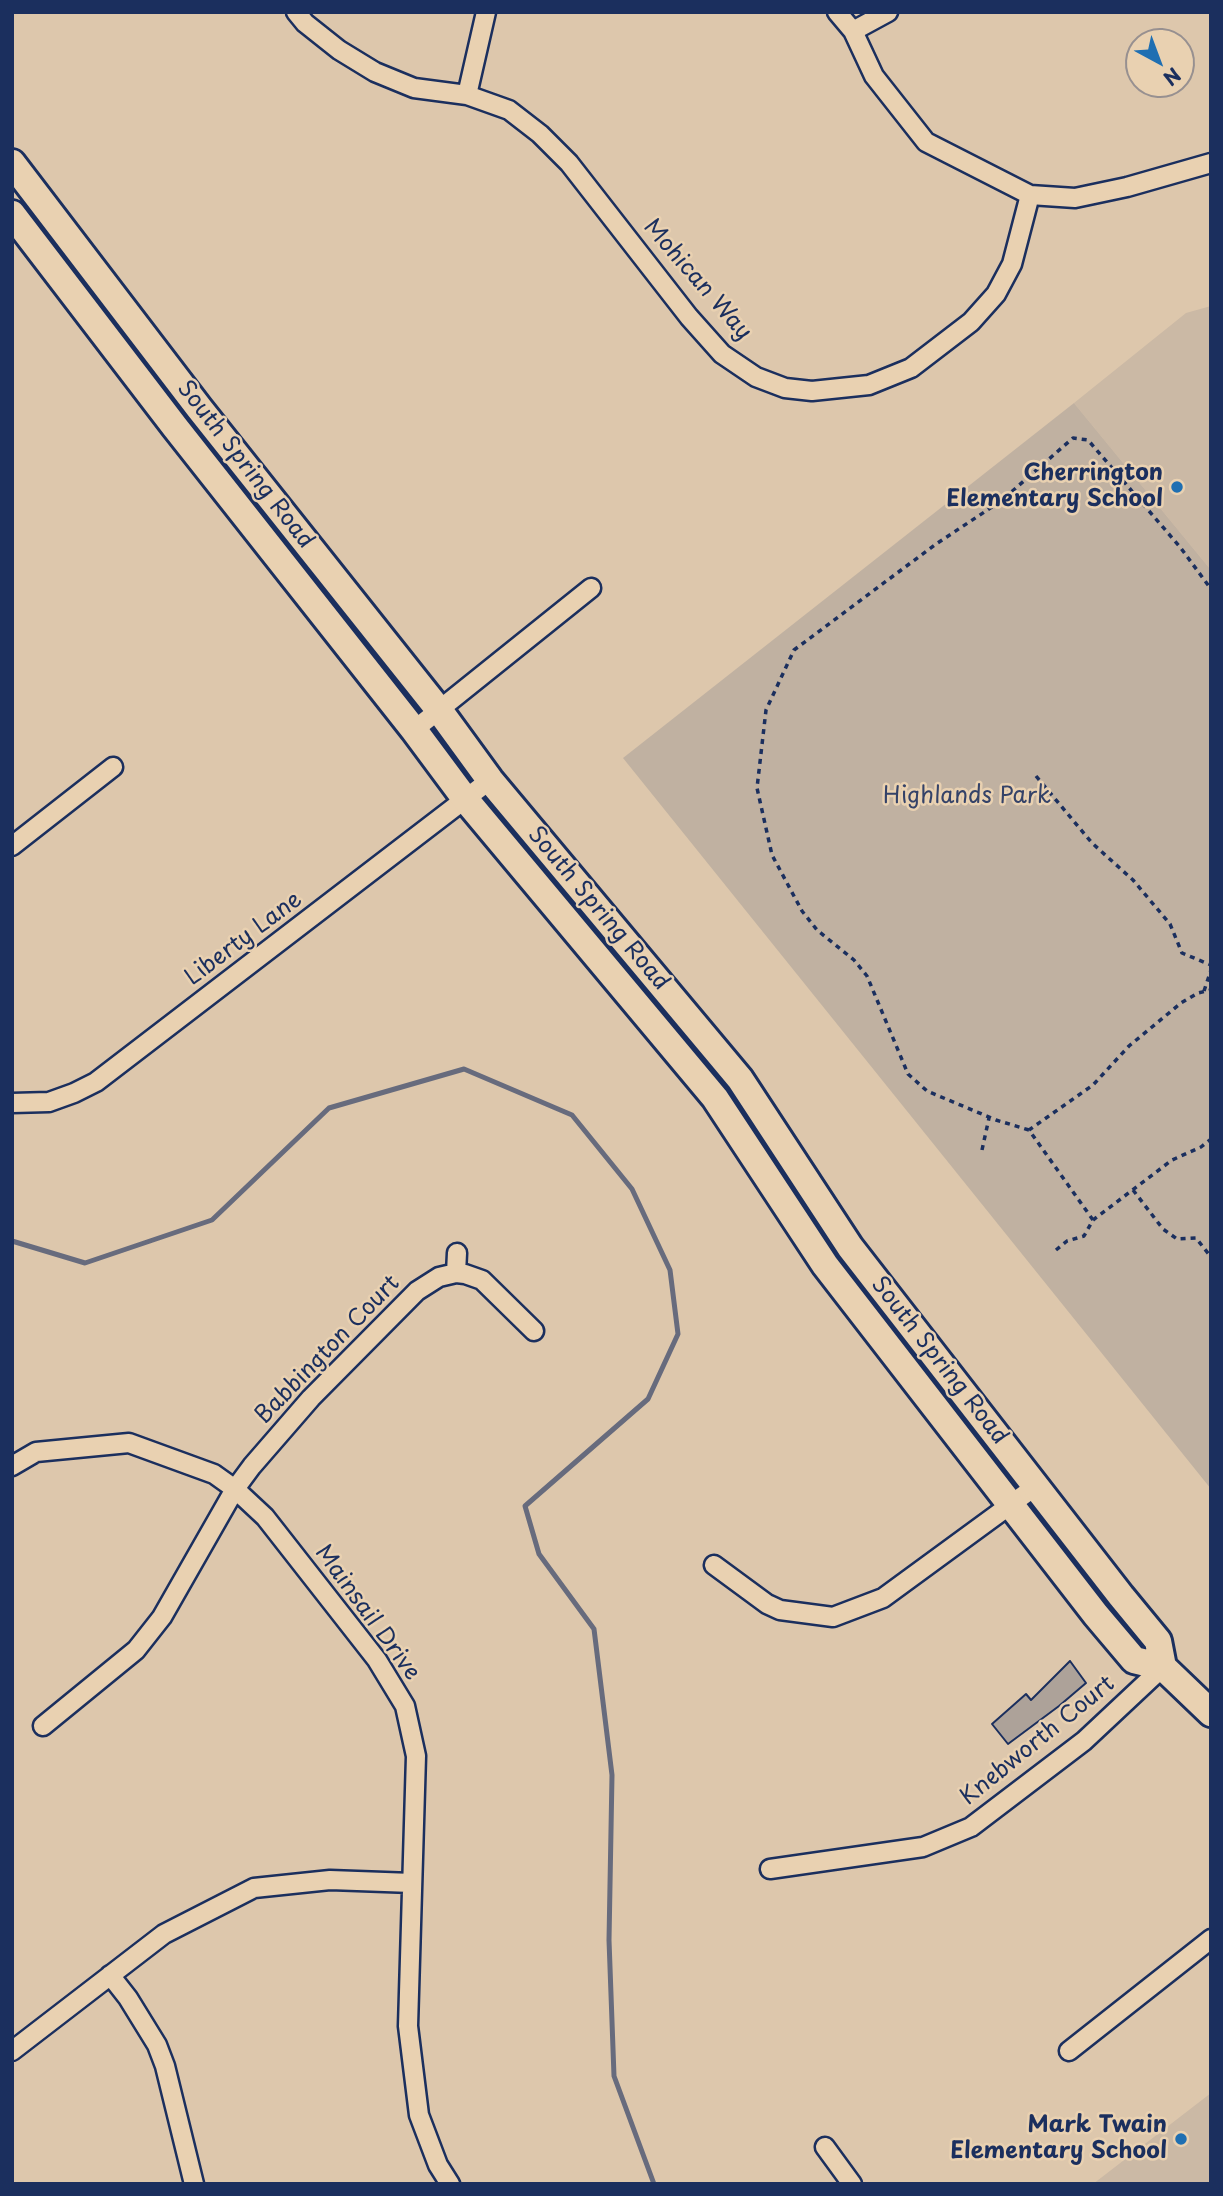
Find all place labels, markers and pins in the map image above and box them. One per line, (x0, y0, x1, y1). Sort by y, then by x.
place label: Cherrington Elementary School (946, 460, 1163, 514)
marker: Cherrington Elementary School (1169, 479, 1185, 495)
place label: Mark Twain Elementary School (950, 2112, 1167, 2166)
marker: Mark Twain Elementary School (1173, 2131, 1189, 2147)

